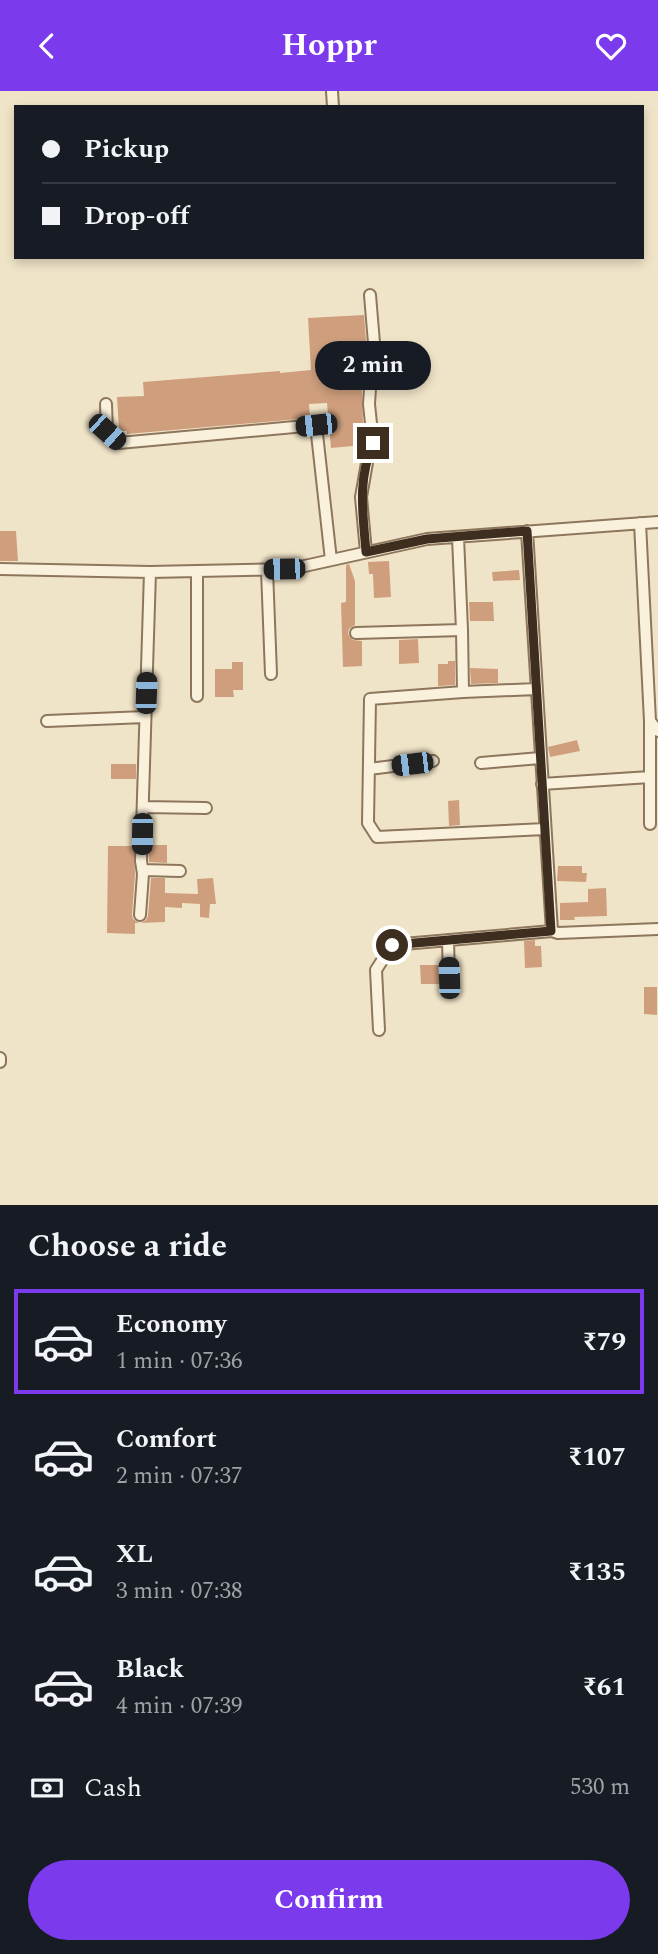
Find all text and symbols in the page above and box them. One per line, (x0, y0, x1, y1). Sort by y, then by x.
text: Hoppr (281, 21, 377, 70)
icon: back (28, 27, 66, 65)
icon: heart (592, 27, 630, 65)
text: Pickup (84, 129, 169, 169)
text: Drop-off (84, 196, 189, 236)
callout: 2 min (315, 341, 431, 391)
text: 2 min (342, 348, 404, 383)
car (85, 410, 130, 454)
car (295, 412, 338, 438)
route end (357, 427, 389, 459)
car (263, 558, 306, 580)
car (135, 672, 158, 714)
car (390, 751, 435, 777)
car (132, 813, 153, 855)
route start (376, 929, 408, 961)
car (438, 957, 461, 999)
text: Choose a ride (28, 1222, 227, 1271)
text: Economy (116, 1304, 226, 1344)
icon: car (32, 1310, 95, 1373)
text: ₹79 (582, 1322, 626, 1362)
text: 1 min · 07:36 (116, 1344, 243, 1379)
text: Comfort (116, 1419, 217, 1459)
icon: car (32, 1425, 95, 1488)
text: ₹107 (568, 1437, 626, 1477)
text: 2 min · 07:37 (116, 1459, 243, 1494)
text: XL (116, 1534, 153, 1574)
icon: car (32, 1540, 95, 1603)
text: ₹135 (568, 1552, 626, 1592)
text: 3 min · 07:38 (116, 1574, 243, 1609)
text: Black (116, 1649, 184, 1689)
icon: car (32, 1655, 95, 1718)
text: ₹61 (582, 1667, 626, 1707)
text: 4 min · 07:39 (116, 1689, 243, 1724)
text: Cash (84, 1768, 142, 1808)
icon: cash (28, 1769, 66, 1807)
text: 530 m (570, 1770, 630, 1805)
button: Confirm (28, 1860, 630, 1940)

